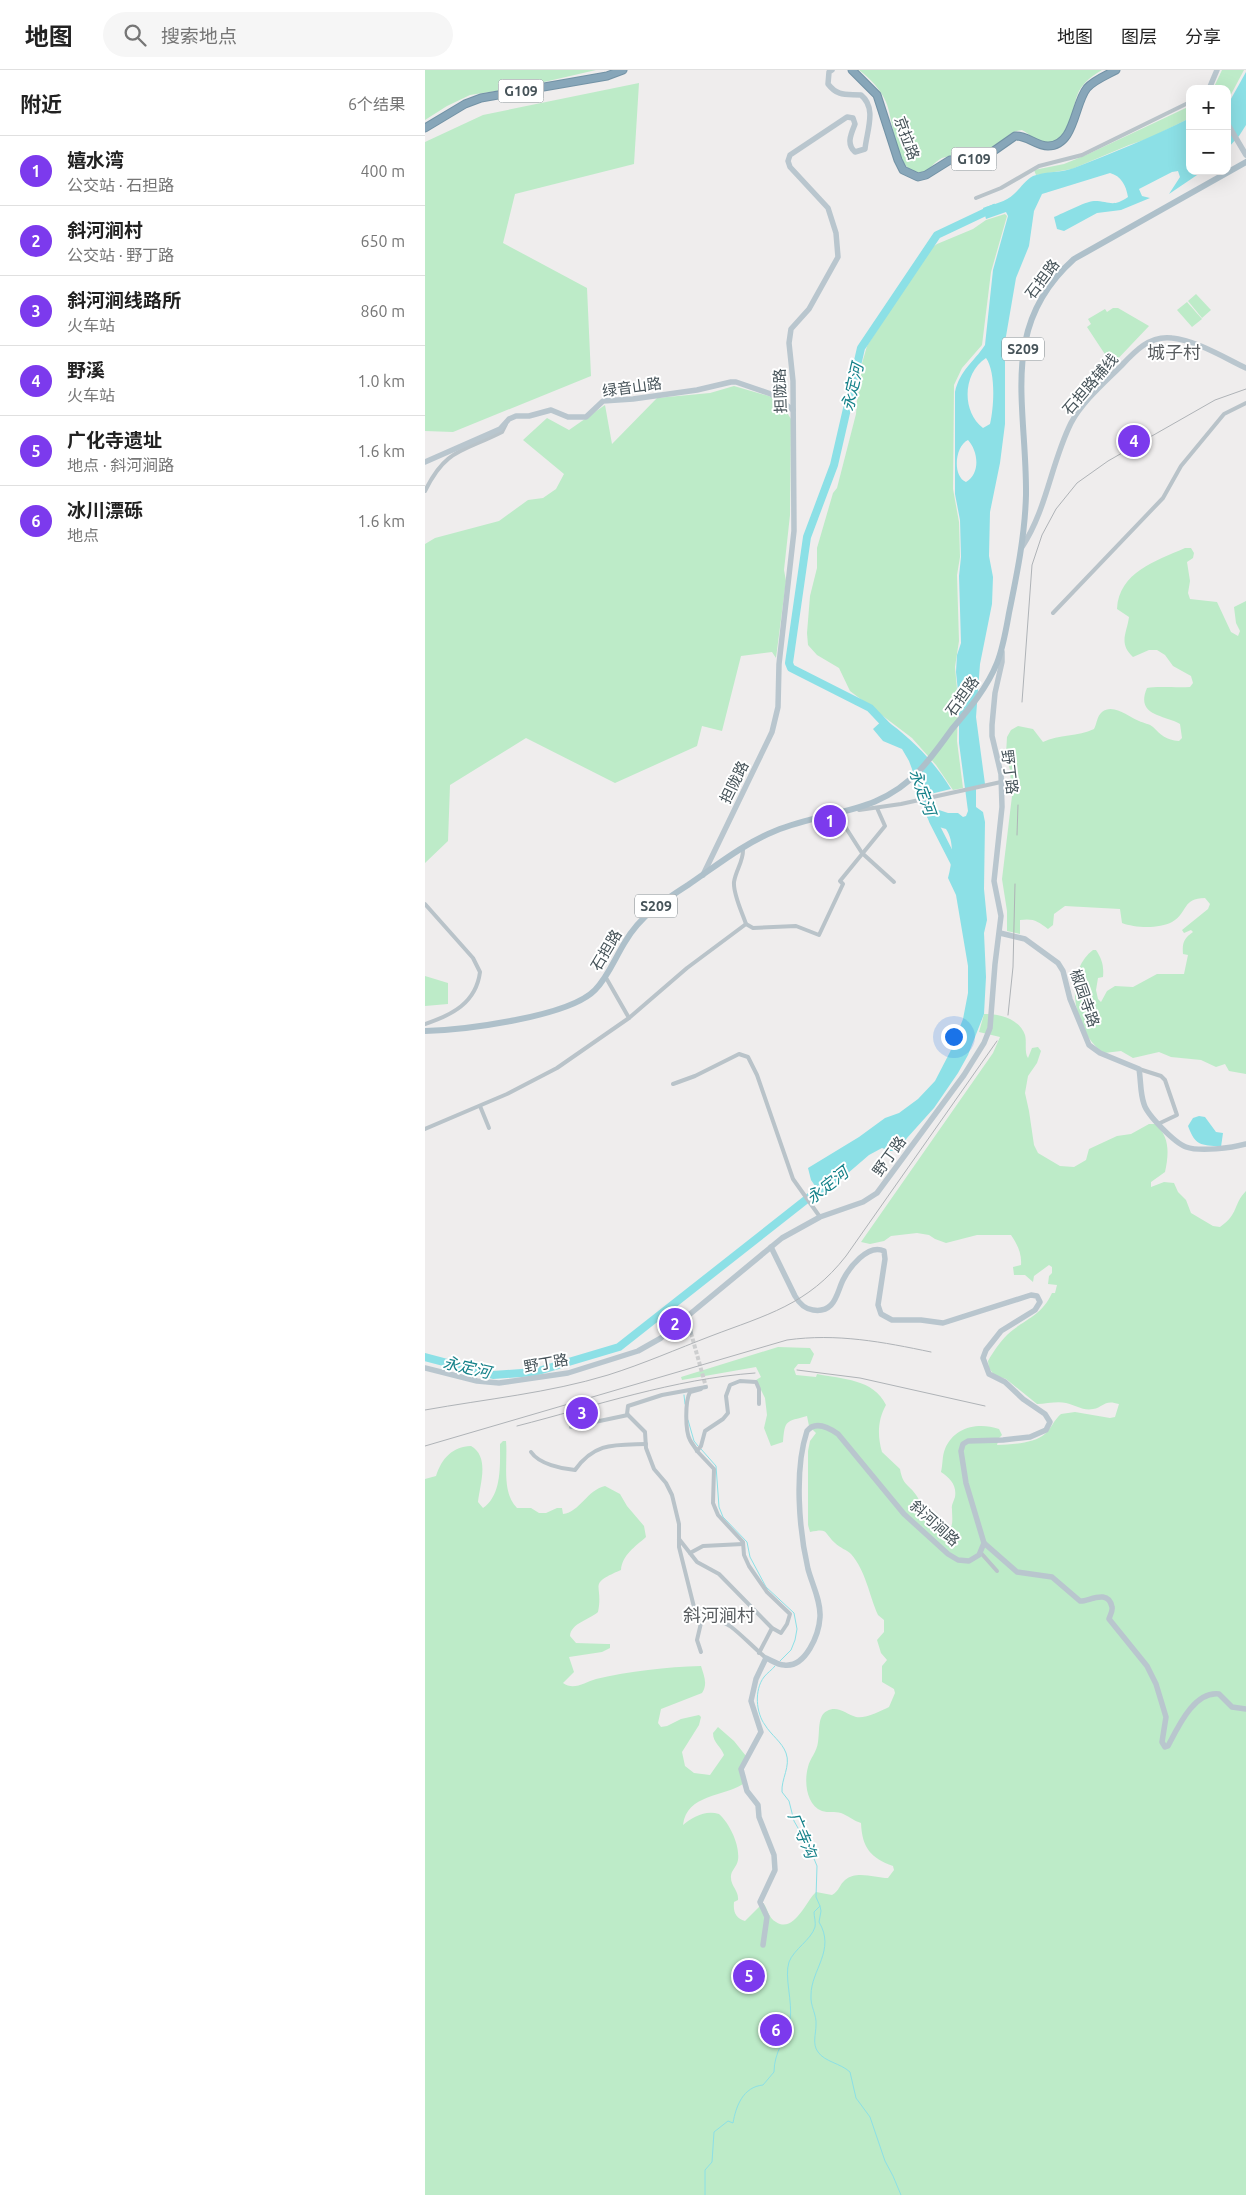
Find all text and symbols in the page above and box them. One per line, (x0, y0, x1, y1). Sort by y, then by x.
search box (103, 12, 453, 57)
icon: search (121, 21, 149, 49)
text: 地图 (25, 23, 73, 50)
text: 搜索地点 (161, 25, 237, 47)
text: 地图 (1057, 26, 1093, 46)
text: 图层 (1121, 26, 1157, 46)
text: 分享 (1185, 26, 1221, 46)
road number: G109 (499, 80, 543, 102)
map controls (1186, 85, 1231, 175)
button: + (1186, 85, 1231, 130)
text: 附近 (20, 92, 62, 116)
text: 6个结果 (348, 95, 405, 113)
street label: 京拉路 (891, 114, 923, 162)
button: − (1186, 130, 1231, 175)
road number: G109 (951, 148, 997, 170)
text: 嬉水湾 (67, 149, 124, 171)
text: 1 (31, 162, 41, 180)
text: 400 m (360, 162, 405, 180)
text: 公交站 · 石担路 (67, 176, 174, 194)
text: 斜河涧村 (67, 219, 143, 241)
text: 2 (31, 232, 41, 250)
text: 650 m (360, 232, 405, 250)
text: 公交站 · 野丁路 (67, 246, 174, 264)
street label: 石担路 (1022, 256, 1062, 302)
text: 斜河涧线路所 (67, 289, 181, 311)
text: 3 (31, 302, 41, 320)
text: 860 m (360, 302, 405, 320)
text: 火车站 (67, 316, 115, 334)
road number: S209 (1002, 338, 1044, 360)
district label: 城子村 (1147, 342, 1201, 362)
street label: 石担路辅线 (1059, 350, 1121, 418)
text: 野溪 (67, 359, 105, 381)
water label: 永定河 (838, 359, 867, 412)
street label: 担陇路 (771, 368, 789, 414)
text: 4 (31, 372, 41, 390)
text: 1.0 km (357, 372, 405, 390)
street label: 绿音山路 (601, 374, 663, 400)
text: 火车站 (67, 386, 115, 404)
pin: 4 (1118, 422, 1150, 460)
text: 广化寺遗址 (67, 429, 162, 451)
text: 5 (31, 442, 41, 460)
text: 1.6 km (357, 442, 405, 460)
text: 地点 · 斜河涧路 (67, 456, 174, 474)
text: 冰川漂砾 (67, 499, 143, 521)
text: 6 (31, 512, 41, 530)
text: 1.6 km (357, 512, 405, 530)
text: 地点 (67, 526, 99, 544)
street label: 石担路 (942, 673, 982, 719)
street label: 野丁路 (999, 749, 1021, 795)
street label: 担陇路 (716, 758, 752, 806)
water label: 永定河 (906, 766, 941, 820)
pin: 1 (814, 802, 846, 840)
road number: S209 (635, 894, 677, 918)
street label: 石担路 (587, 926, 625, 974)
street label: 椒园寺路 (1067, 967, 1103, 1029)
your location (941, 1024, 967, 1050)
street label: 野丁路 (869, 1133, 909, 1179)
water label: 永定河 (803, 1161, 854, 1207)
pin: 2 (659, 1305, 691, 1343)
street label: 野丁路 (522, 1351, 570, 1375)
water label: 永定河 (442, 1353, 495, 1382)
pin: 3 (566, 1394, 598, 1432)
street label: 斜河涧路 (907, 1497, 963, 1549)
district label: 斜河涧村 (683, 1605, 755, 1625)
water label: 广寺沟 (785, 1809, 821, 1862)
pin: 5 (733, 1957, 765, 1995)
pin: 6 (760, 2011, 792, 2049)

